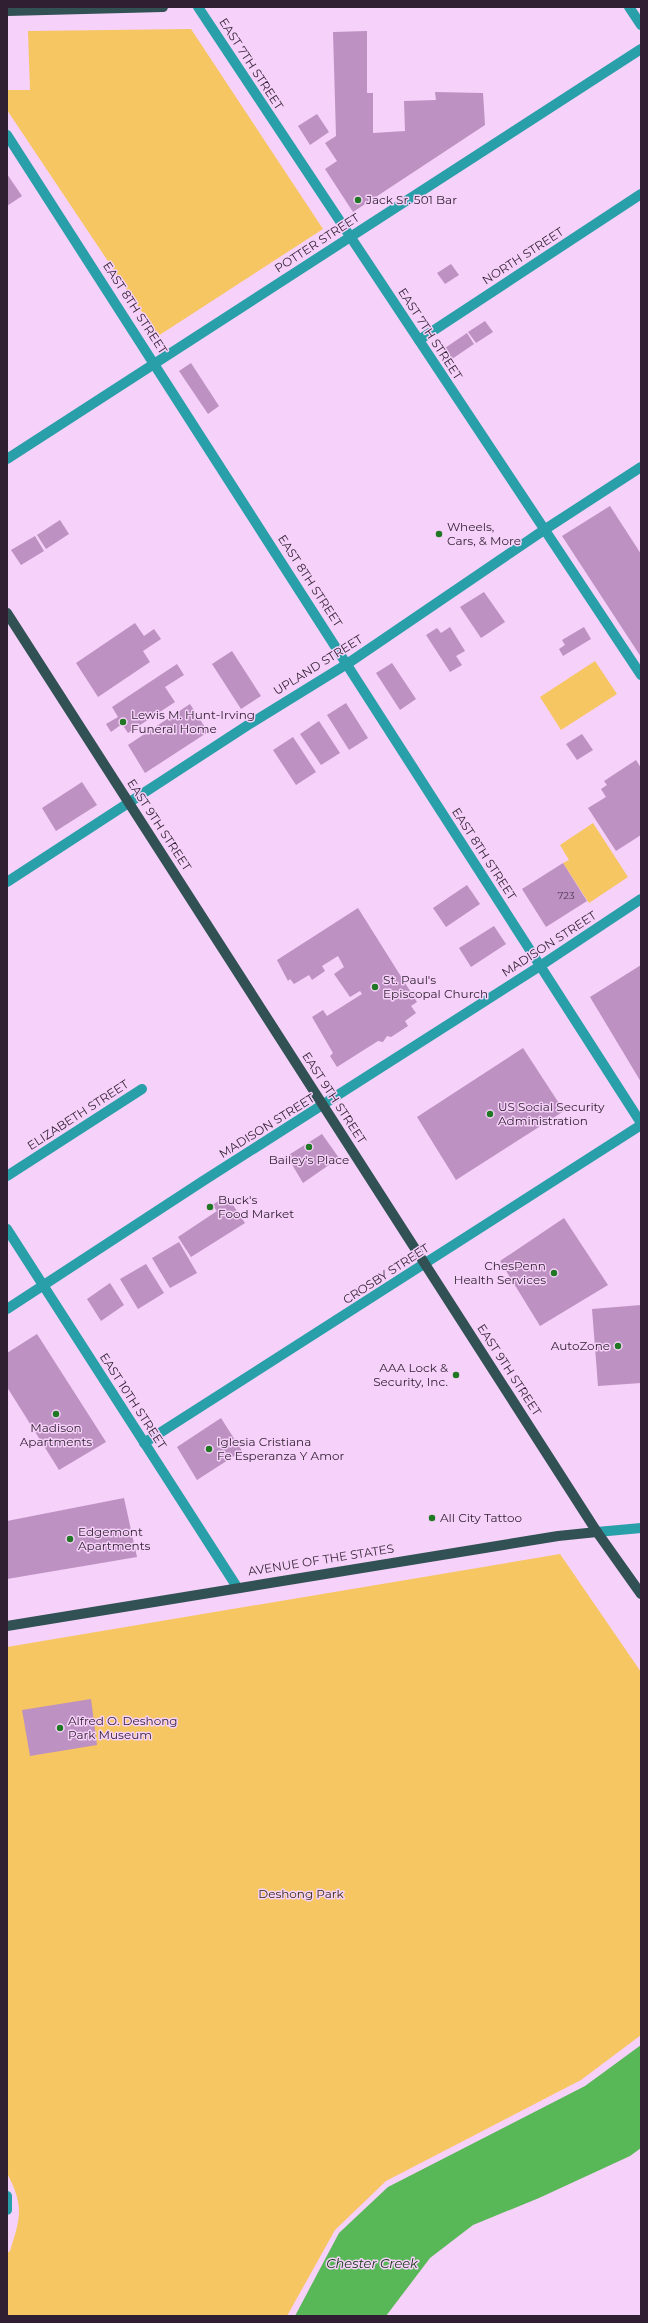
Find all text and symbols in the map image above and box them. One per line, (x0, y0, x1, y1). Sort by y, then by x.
street label: EAST 7TH STREET (216, 15, 287, 113)
place label: Jack Sr. 501 Bar (365, 192, 457, 207)
marker: Jack Sr. 501 Bar (353, 195, 363, 205)
street label: POTTER STREET (272, 210, 362, 276)
street label: NORTH STREET (479, 224, 566, 287)
street label: EAST 8TH STREET (100, 259, 171, 357)
street label: EAST 7TH STREET (395, 285, 466, 383)
place label: Wheels, Cars, & More (447, 519, 521, 548)
marker: Wheels, Cars, & More (434, 529, 444, 539)
street label: EAST 8TH STREET (275, 532, 346, 630)
street label: UPLAND STREET (270, 631, 365, 698)
place label: Lewis M. Hunt-Irving Funeral Home (131, 707, 255, 736)
marker: Lewis M. Hunt-Irving Funeral Home (118, 717, 128, 727)
street label: EAST 9TH STREET (124, 776, 195, 874)
street label: EAST 8TH STREET (449, 805, 520, 903)
house number: 723 (557, 889, 575, 902)
street label: MADISON STREET (499, 907, 599, 980)
place label: St. Paul's Episcopal Church (383, 972, 488, 1001)
marker: St. Paul's Episcopal Church (370, 982, 380, 992)
street label: EAST 9TH STREET (299, 1049, 370, 1147)
street label: ELIZABETH STREET (24, 1076, 131, 1153)
street label: MADISON STREET (216, 1090, 317, 1161)
place label: US Social Security Administration (498, 1099, 605, 1128)
marker: US Social Security Administration (485, 1109, 495, 1119)
marker: Bailey's Place (304, 1142, 314, 1152)
place label: Bailey's Place (269, 1152, 349, 1167)
place label: Buck's Food Market (218, 1192, 294, 1221)
marker: Buck's Food Market (205, 1202, 215, 1212)
street label: CROSBY STREET (340, 1240, 432, 1307)
place label: ChesPenn Health Services (454, 1258, 546, 1287)
marker: ChesPenn Health Services (549, 1268, 559, 1278)
street label: EAST 9TH STREET (474, 1321, 545, 1419)
place label: AutoZone (551, 1338, 610, 1353)
marker: AutoZone (613, 1341, 623, 1351)
street label: EAST 10TH STREET (97, 1350, 170, 1452)
place label: AAA Lock & Security, Inc. (373, 1360, 448, 1389)
marker: AAA Lock & Security, Inc. (451, 1370, 461, 1380)
marker: Madison Apartments (51, 1409, 61, 1419)
place label: Madison Apartments (20, 1420, 92, 1449)
place label: Iglesia Cristiana Fe Esperanza Y Amor (217, 1434, 344, 1463)
marker: Iglesia Cristiana Fe Esperanza Y Amor (204, 1444, 214, 1454)
place label: All City Tattoo (440, 1510, 522, 1525)
marker: All City Tattoo (427, 1513, 437, 1523)
place label: Edgemont Apartments (78, 1524, 151, 1553)
marker: Edgemont Apartments (65, 1534, 75, 1544)
street label: AVENUE OF THE STATES (247, 1541, 395, 1578)
place label: Alfred O. Deshong Park Museum (68, 1713, 178, 1742)
marker: Alfred O. Deshong Park Museum (55, 1723, 65, 1733)
park label: Deshong Park (258, 1886, 345, 1901)
water label: Chester Creek (326, 2255, 419, 2271)

